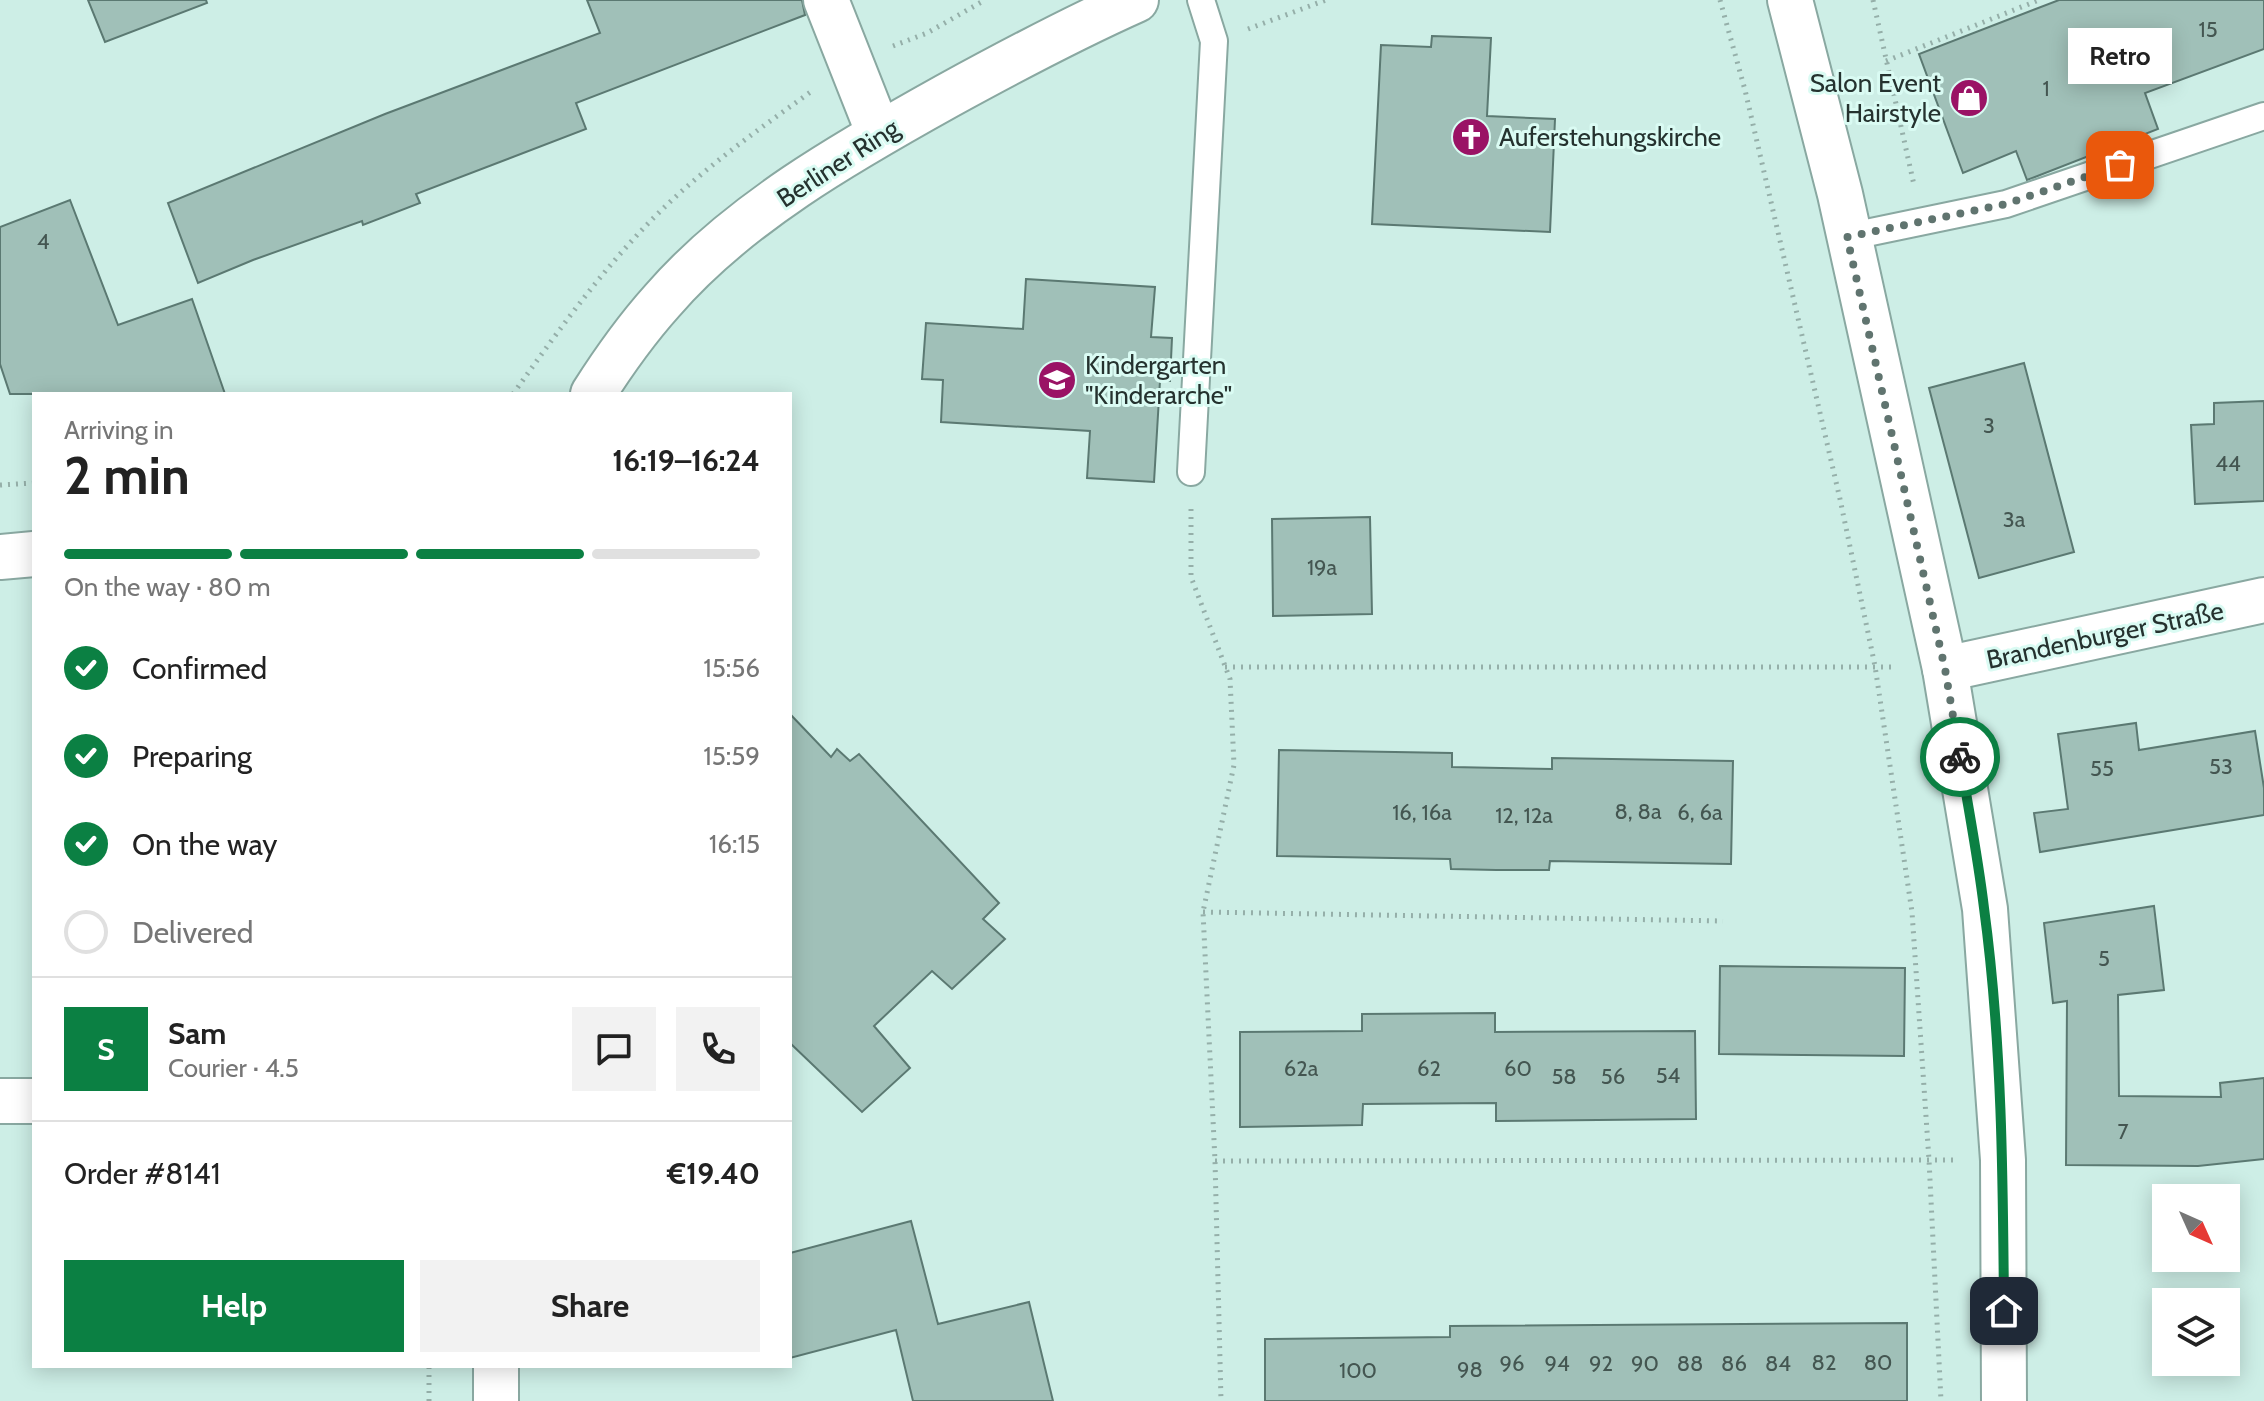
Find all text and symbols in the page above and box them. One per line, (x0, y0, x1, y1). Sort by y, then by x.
house number: 15 (2198, 16, 2218, 43)
callout: Retro (2068, 29, 2172, 85)
text: Retro (2089, 40, 2151, 72)
place label: Salon Event Hairstyle (1810, 67, 1941, 129)
house number: 1 (2042, 75, 2050, 102)
shop icon: Salon Event Hairstyle (1948, 77, 1990, 119)
street label: Berliner Ring (771, 111, 906, 214)
church icon: Auferstehungskirche (1450, 116, 1492, 158)
place label: Auferstehungskirche (1499, 121, 1721, 153)
pin (2086, 131, 2154, 199)
icon: bag (2098, 143, 2142, 187)
house number: 4 (37, 228, 50, 255)
place label: Kindergarten "Kinderarche" (1085, 349, 1232, 411)
school or university icon: Kindergarten "Kinderarche" (1036, 359, 1078, 401)
house number: 3 (1983, 412, 1995, 439)
text: Arriving in (64, 414, 174, 446)
text: 16:19–16:24 (612, 442, 760, 479)
text: 2 min (64, 444, 190, 507)
house number: 44 (2215, 450, 2241, 477)
house number: 3a (2003, 506, 2026, 533)
house number: 19a (1307, 554, 1338, 581)
text: On the way · 80 m (64, 571, 271, 603)
street label: Brandenburger Straße (1984, 594, 2226, 676)
icon: check (64, 646, 108, 690)
text: Confirmed (132, 650, 267, 687)
text: 15:56 (703, 652, 760, 684)
courier (1920, 717, 2000, 797)
icon: check (64, 734, 108, 778)
icon: bike (1938, 735, 1982, 779)
text: Preparing (132, 738, 252, 775)
text: 15:59 (703, 740, 760, 772)
house number: 53 (2209, 753, 2233, 780)
house number: 55 (2090, 755, 2114, 782)
house number: 8, 8a (1615, 798, 1662, 825)
house number: 16, 16a (1392, 799, 1452, 826)
house number: 6, 6a (1677, 799, 1723, 826)
house number: 12, 12a (1495, 802, 1553, 829)
icon: check (64, 822, 108, 866)
text: On the way (132, 826, 277, 863)
text: 16:15 (709, 828, 760, 860)
text: Delivered (132, 914, 253, 951)
house number: 5 (2098, 945, 2110, 972)
button: chat (572, 1007, 656, 1091)
button: phone (676, 1007, 760, 1091)
text: Sam (168, 1015, 226, 1052)
text: S (97, 1031, 115, 1068)
text: Courier · 4.5 (168, 1052, 299, 1084)
house number: 62a (1284, 1055, 1319, 1082)
house number: 62 (1417, 1055, 1441, 1082)
house number: 60 (1504, 1055, 1532, 1082)
house number: 54 (1656, 1062, 1681, 1089)
house number: 58 (1551, 1063, 1577, 1090)
house number: 56 (1601, 1063, 1625, 1090)
house number: 7 (2117, 1118, 2129, 1145)
text: Order #8141 (64, 1155, 220, 1192)
text: €19.40 (667, 1155, 760, 1192)
north arrow (2152, 1184, 2240, 1272)
map controls (2152, 1184, 2240, 1376)
button: Help (64, 1260, 404, 1352)
button: Share (420, 1260, 760, 1352)
pin (1970, 1277, 2038, 1345)
button: layers (2152, 1288, 2240, 1376)
icon: home (1982, 1289, 2026, 1333)
house number: 82 (1812, 1349, 1836, 1376)
house number: 80 (1864, 1349, 1892, 1376)
house number: 96 (1500, 1350, 1525, 1377)
house number: 94 (1544, 1350, 1570, 1377)
house number: 92 (1589, 1350, 1613, 1377)
house number: 90 (1631, 1350, 1659, 1377)
house number: 88 (1677, 1350, 1703, 1377)
house number: 86 (1721, 1350, 1747, 1377)
house number: 84 (1765, 1350, 1791, 1377)
house number: 98 (1457, 1356, 1483, 1383)
house number: 100 (1339, 1357, 1377, 1384)

